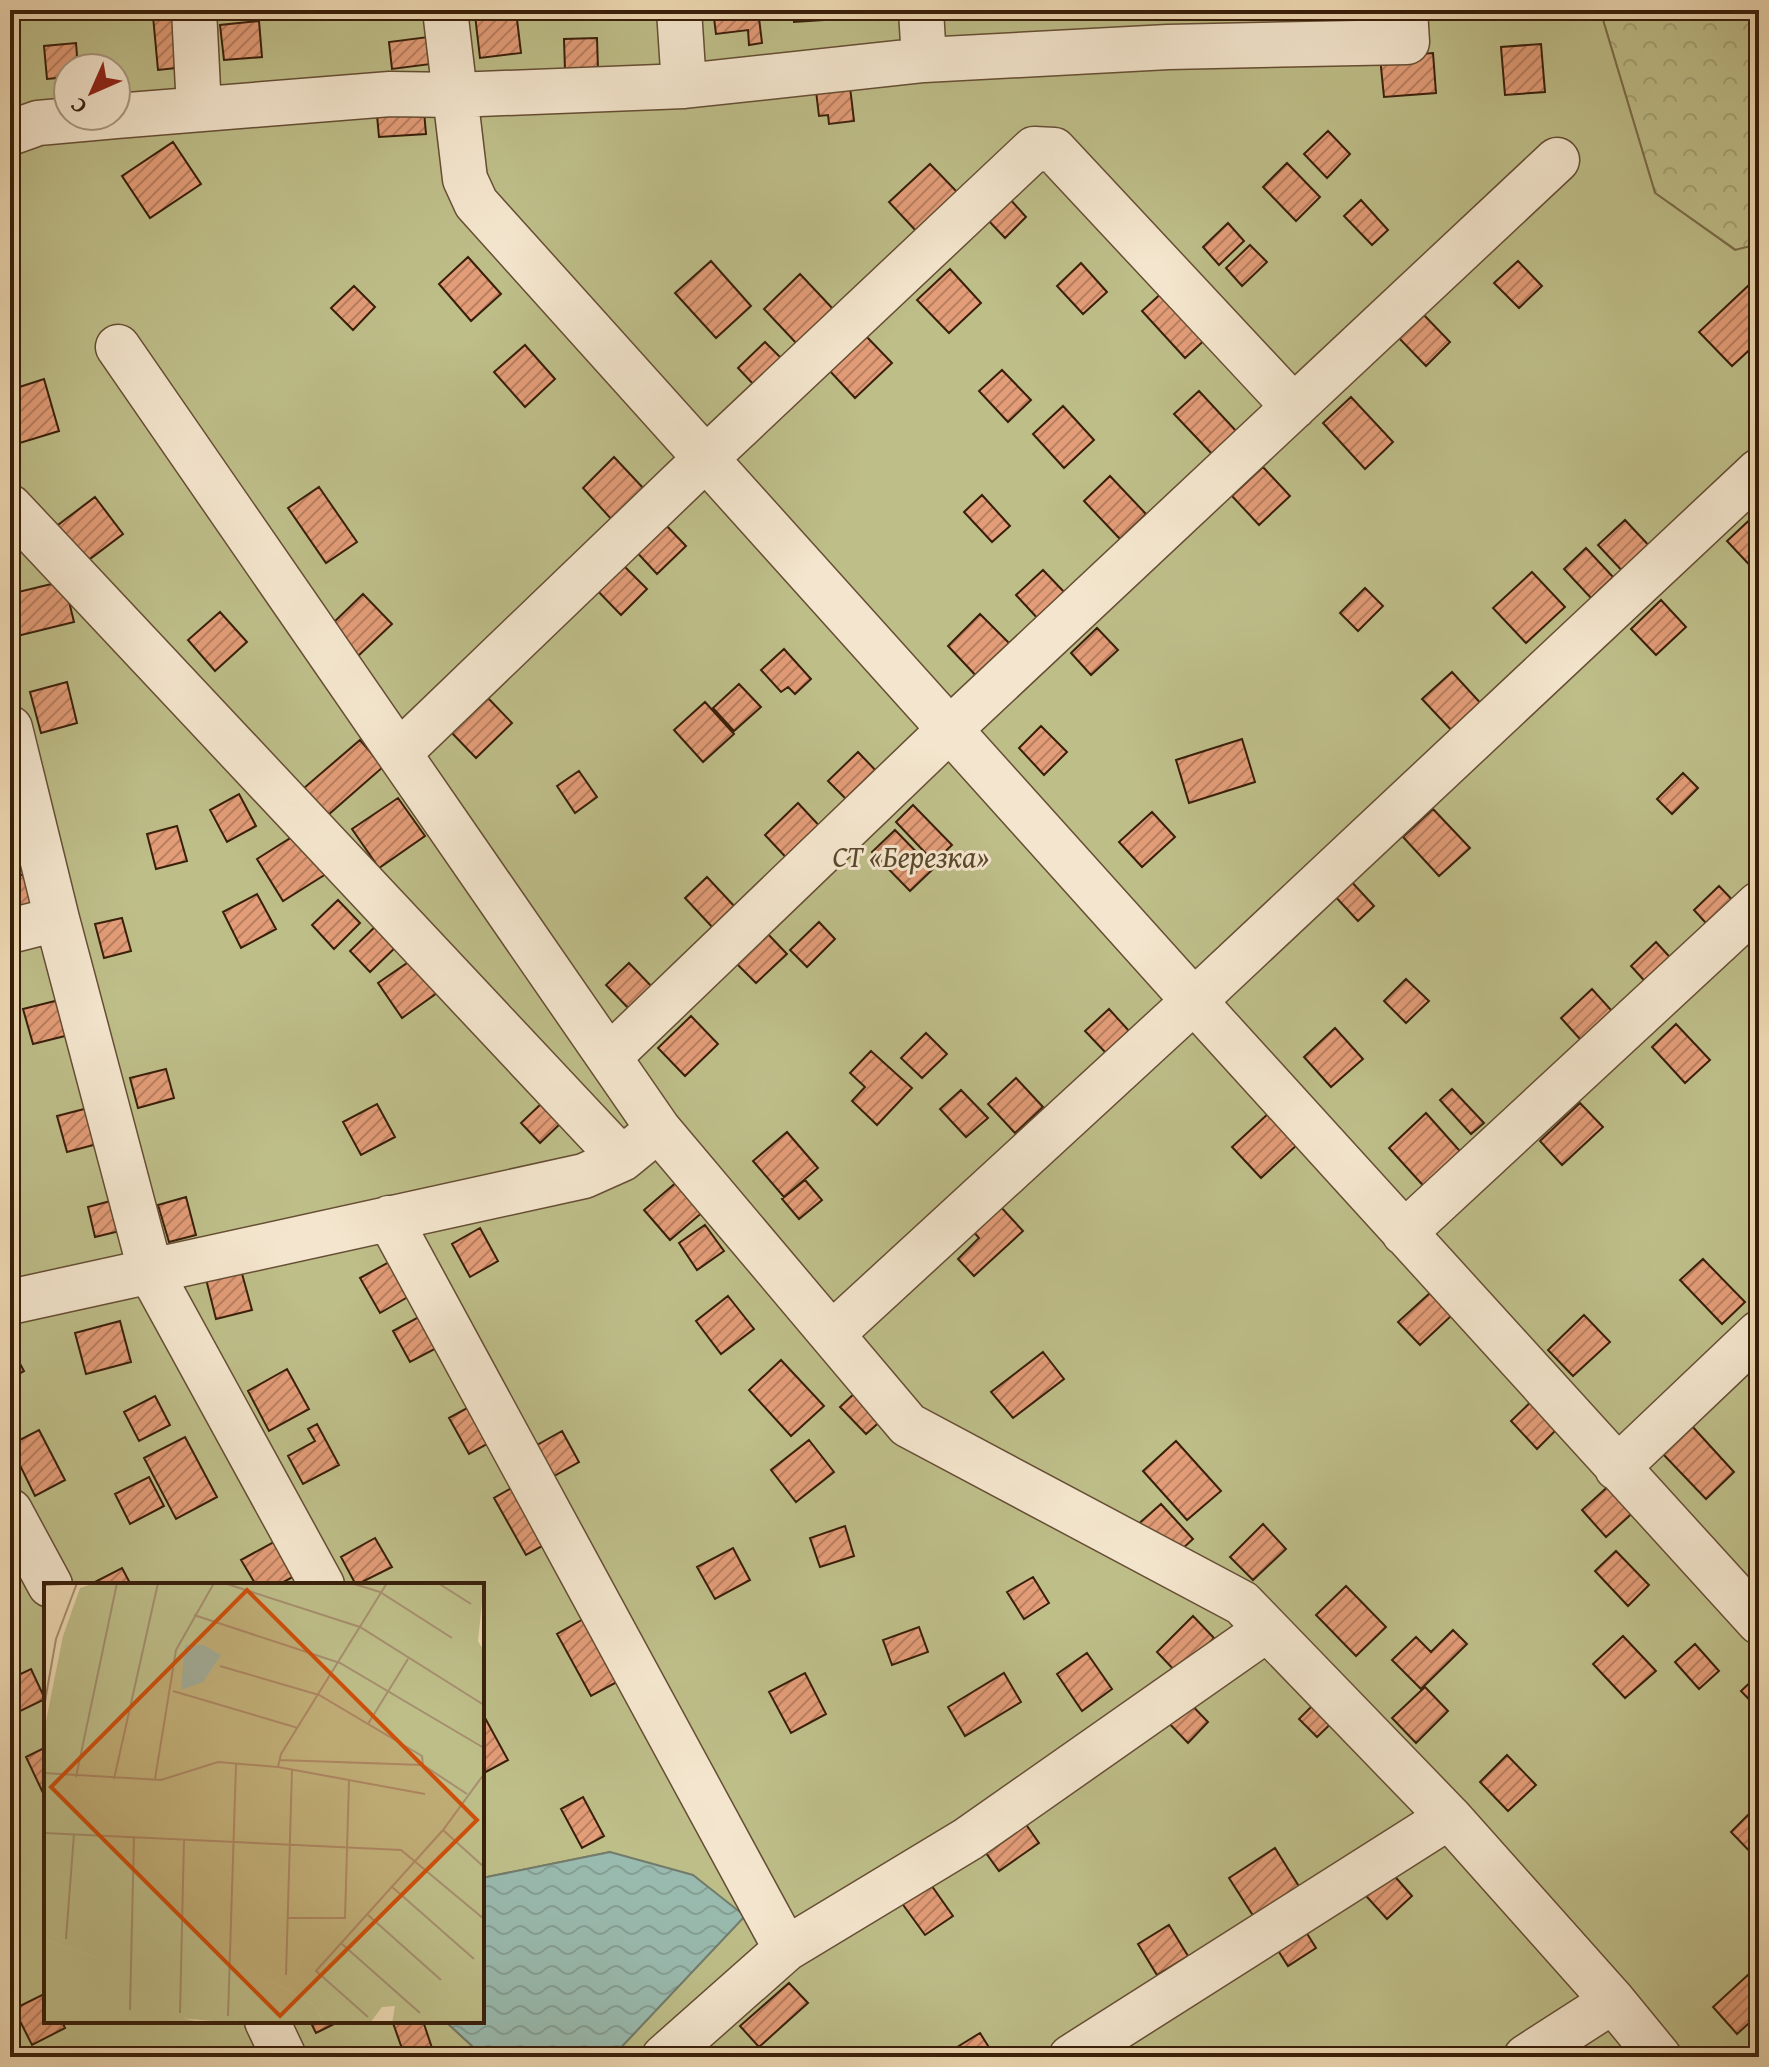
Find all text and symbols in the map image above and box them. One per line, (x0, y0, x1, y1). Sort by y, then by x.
north arrow (52, 52, 132, 132)
text: С (62, 90, 94, 122)
park label: СТ «Березка» (833, 834, 989, 878)
inset map (44, 1583, 484, 2023)

